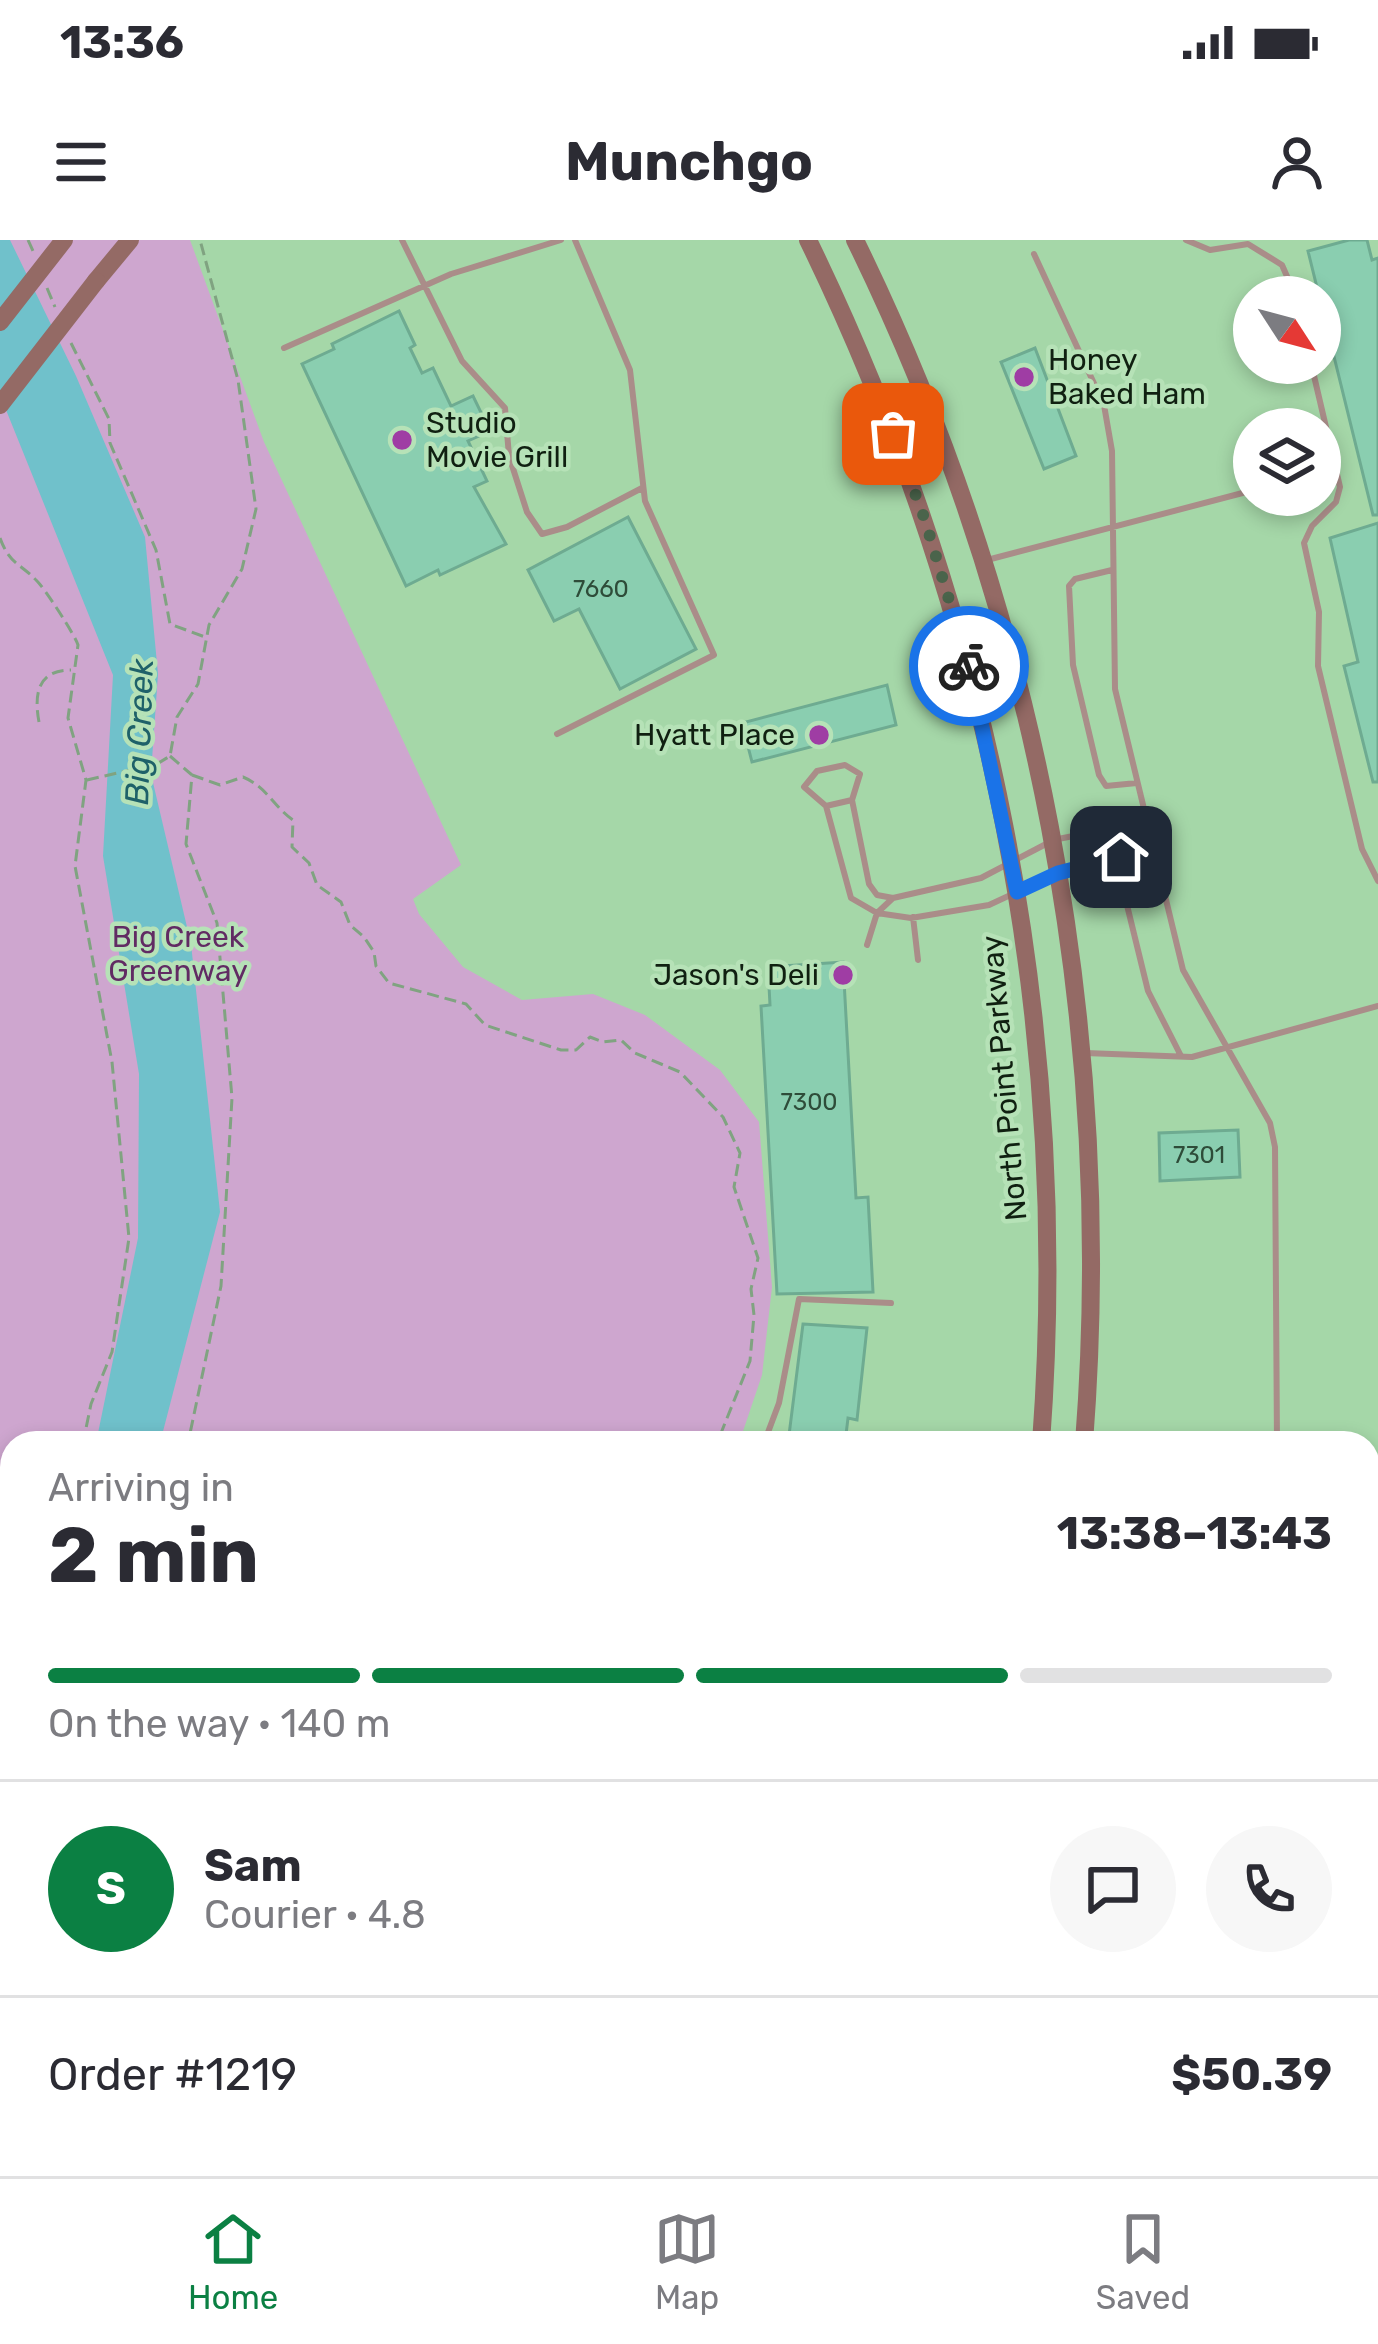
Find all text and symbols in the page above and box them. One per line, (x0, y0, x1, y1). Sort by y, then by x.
text: 13:36 (60, 16, 184, 69)
icon: menu (48, 129, 114, 195)
icon: person (1264, 129, 1330, 195)
text: Munchgo (565, 130, 813, 194)
north arrow (1233, 276, 1341, 384)
map controls (1233, 276, 1341, 516)
place label: Honey Baked Ham (1048, 342, 1206, 412)
marker: Honey Baked Ham (1011, 364, 1037, 390)
pin (842, 383, 944, 485)
icon: bag (860, 401, 926, 467)
place label: Studio Movie Grill (426, 405, 568, 475)
button: layers (1233, 408, 1341, 516)
marker: Studio Movie Grill (389, 427, 415, 453)
house number: 7660 (573, 575, 629, 603)
courier (909, 606, 1029, 726)
icon: bike (936, 633, 1002, 699)
water label: Big Creek (117, 657, 161, 806)
place label: Hyatt Place (634, 717, 795, 753)
marker: Hyatt Place (806, 722, 832, 748)
pin (1070, 806, 1172, 908)
icon: home (1088, 824, 1154, 890)
park label: Big Creek Greenway (108, 919, 248, 989)
street label: North Point Parkway (974, 934, 1034, 1222)
place label: Jason's Deli (653, 957, 819, 993)
marker: Jason's Deli (830, 962, 856, 988)
house number: 7300 (780, 1088, 838, 1116)
house number: 7301 (1173, 1141, 1225, 1169)
text: Arriving in (48, 1465, 234, 1511)
text: 13:38–13:43 (1057, 1507, 1332, 1560)
text: 2 min (48, 1509, 259, 1602)
text: On the way · 140 m (48, 1701, 390, 1747)
button: chat (1050, 1826, 1176, 1952)
button: phone (1206, 1826, 1332, 1952)
text: Sam (204, 1839, 302, 1892)
text: S (96, 1862, 126, 1915)
text: Courier · 4.8 (204, 1892, 426, 1938)
text: Order #1219 (48, 2048, 297, 2101)
text: $50.39 (1171, 2048, 1332, 2101)
tab: Home (188, 2206, 278, 2317)
tab: Map (654, 2206, 720, 2317)
tab: Saved (1096, 2206, 1190, 2317)

